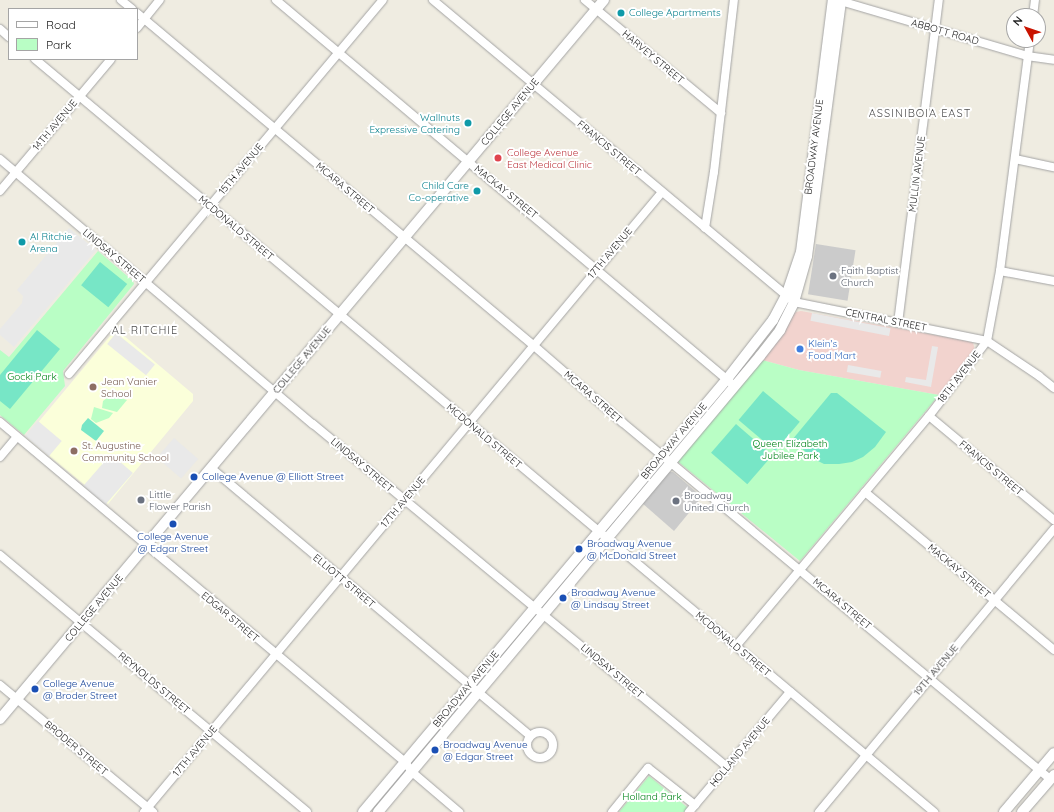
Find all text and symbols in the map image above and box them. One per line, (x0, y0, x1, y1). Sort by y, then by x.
place label: College Apartments (629, 7, 721, 19)
legend (8, 8, 138, 60)
marker: College Apartments (616, 8, 626, 18)
north arrow (1006, 8, 1046, 48)
text: N (1010, 13, 1026, 29)
text: Road (46, 17, 76, 32)
street label: ABBOTT ROAD (910, 17, 980, 47)
street label: HARVEY STREET (620, 28, 686, 86)
text: Park (46, 37, 71, 52)
street label: COLLEGE AVENUE (478, 76, 542, 148)
street label: 14TH AVENUE (30, 97, 80, 153)
street label: BROADWAY AVENUE (802, 99, 826, 195)
district label: ASSINIBOIA EAST (869, 106, 971, 120)
place label: Wallnuts Expressive Catering (369, 111, 460, 134)
marker: Wallnuts Expressive Catering (463, 118, 473, 128)
street label: FRANCIS STREET (575, 118, 643, 178)
street label: MULLIN AVENUE (906, 135, 928, 213)
street label: 15TH AVENUE (216, 141, 266, 197)
place label: College Avenue East Medical Clinic (507, 146, 592, 170)
marker: College Avenue East Medical Clinic (492, 152, 504, 164)
street label: MCARA STREET (313, 160, 377, 216)
street label: MACKAY STREET (472, 163, 540, 221)
place label: Child Care Co-operative (409, 179, 469, 202)
marker: Child Care Co-operative (472, 186, 482, 196)
street label: MCDONALD STREET (196, 193, 276, 263)
street label: 17TH AVENUE (585, 225, 635, 281)
street label: LINDSAY STREET (80, 226, 148, 286)
place label: Al Ritchie Arena (30, 230, 72, 254)
marker: Al Ritchie Arena (17, 237, 27, 247)
place label: Faith Baptist Church (841, 264, 899, 288)
marker: Faith Baptist Church (828, 271, 838, 281)
street label: CENTRAL STREET (844, 306, 928, 334)
district label: AL RITCHIE (112, 323, 178, 337)
street label: COLLEGE AVENUE (270, 324, 334, 396)
place label: Klein's Food Mart (808, 337, 856, 360)
marker: Klein's Food Mart (795, 344, 805, 354)
street label: 18TH AVENUE (935, 348, 983, 406)
street label: MCARA STREET (562, 369, 624, 425)
park label: Gocki Park (7, 371, 57, 383)
place label: Jean Vanier School (101, 375, 157, 398)
marker: Jean Vanier School (88, 382, 98, 392)
street label: BROADWAY AVENUE (639, 400, 709, 482)
street label: MCDONALD STREET (444, 401, 524, 471)
street label: LINDSAY STREET (328, 435, 396, 495)
park label: Queen Elizabeth Jubilee Park (753, 437, 827, 460)
street label: FRANCIS STREET (957, 438, 1025, 498)
place label: St. Augustine Community School (82, 439, 169, 462)
marker: St. Augustine Community School (69, 446, 79, 456)
place label: College Avenue @ Elliott Street (202, 471, 344, 483)
marker: College Avenue @ Elliott Street (189, 472, 199, 482)
street label: 17TH AVENUE (378, 474, 428, 530)
place label: Little Flower Parish (149, 488, 211, 512)
place label: Broadway United Church (684, 489, 749, 512)
marker: Little Flower Parish (136, 495, 146, 505)
marker: Broadway United Church (671, 496, 681, 506)
marker: College Avenue @ Edgar Street (168, 519, 178, 529)
place label: College Avenue @ Edgar Street (137, 530, 209, 554)
place label: Broadway Avenue @ McDonald Street (587, 537, 676, 560)
street label: MACKAY STREET (925, 541, 993, 601)
marker: Broadway Avenue @ McDonald Street (574, 544, 584, 554)
street label: ELLIOTT STREET (311, 552, 377, 610)
street label: COLLEGE AVENUE (62, 572, 126, 644)
street label: MCARA STREET (810, 576, 874, 632)
place label: Broadway Avenue @ Lindsay Street (571, 586, 656, 610)
street label: EDGAR STREET (199, 589, 261, 645)
marker: Broadway Avenue @ Lindsay Street (558, 593, 568, 603)
street label: MCDONALD STREET (693, 609, 773, 679)
street label: LINDSAY STREET (578, 641, 646, 701)
street label: 19TH AVENUE (911, 642, 961, 698)
street label: BROADWAY AVENUE (431, 648, 501, 730)
street label: REYNOLDS STREET (116, 650, 192, 716)
place label: College Avenue @ Broder Street (43, 677, 117, 700)
marker: College Avenue @ Broder Street (30, 684, 40, 694)
street label: HOLLAND AVENUE (707, 715, 773, 789)
street label: BRODER STREET (42, 718, 110, 778)
street label: 17TH AVENUE (170, 723, 220, 779)
place label: Broadway Avenue @ Edgar Street (443, 738, 528, 762)
marker: Broadway Avenue @ Edgar Street (430, 745, 440, 755)
park label: Holland Park (622, 791, 682, 803)

